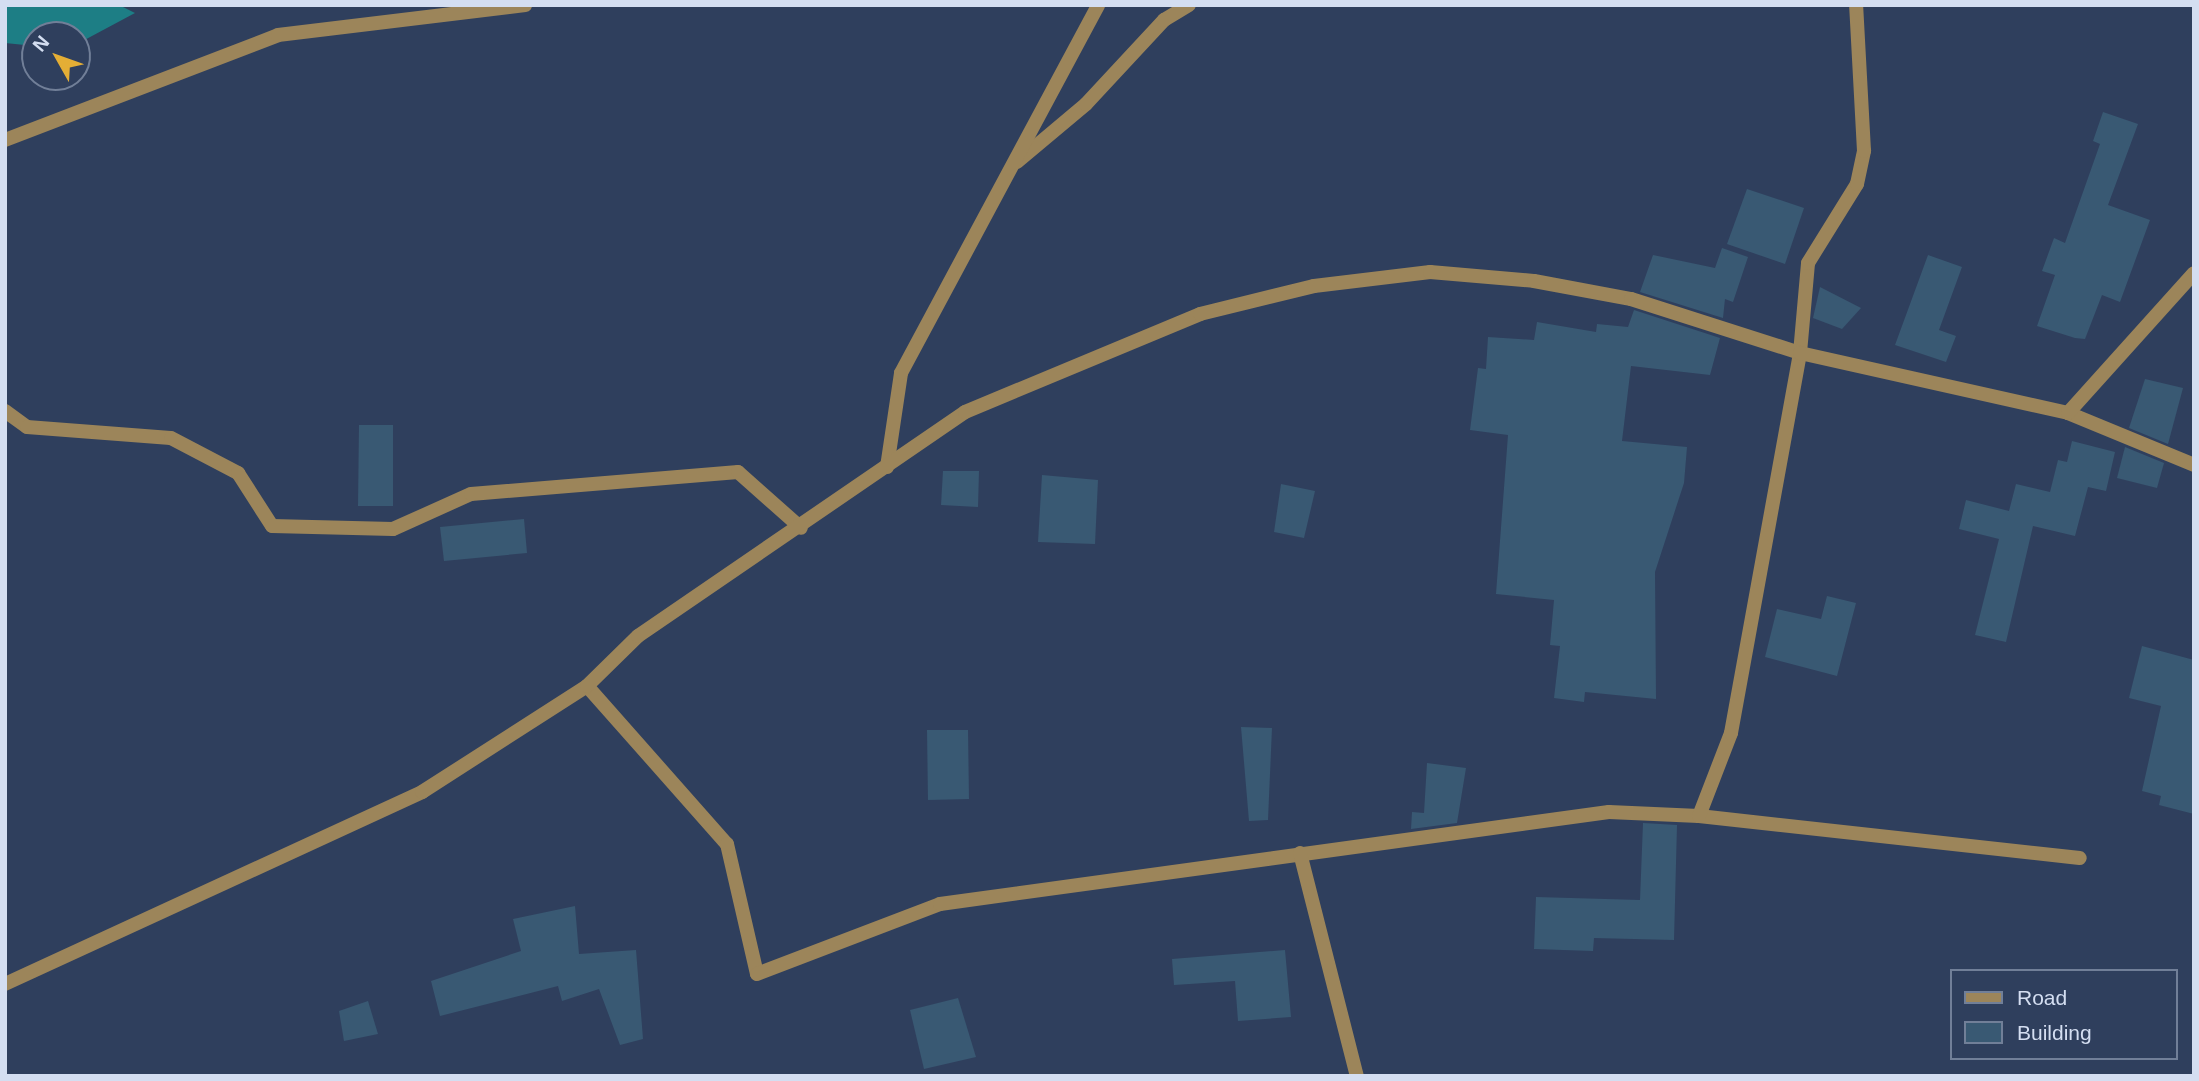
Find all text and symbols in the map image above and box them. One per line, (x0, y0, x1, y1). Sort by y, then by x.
north arrow (21, 21, 91, 91)
text: N (29, 31, 54, 55)
legend (1951, 969, 2178, 1060)
text: Road (2017, 986, 2067, 1009)
text: Building (2017, 1021, 2092, 1044)

